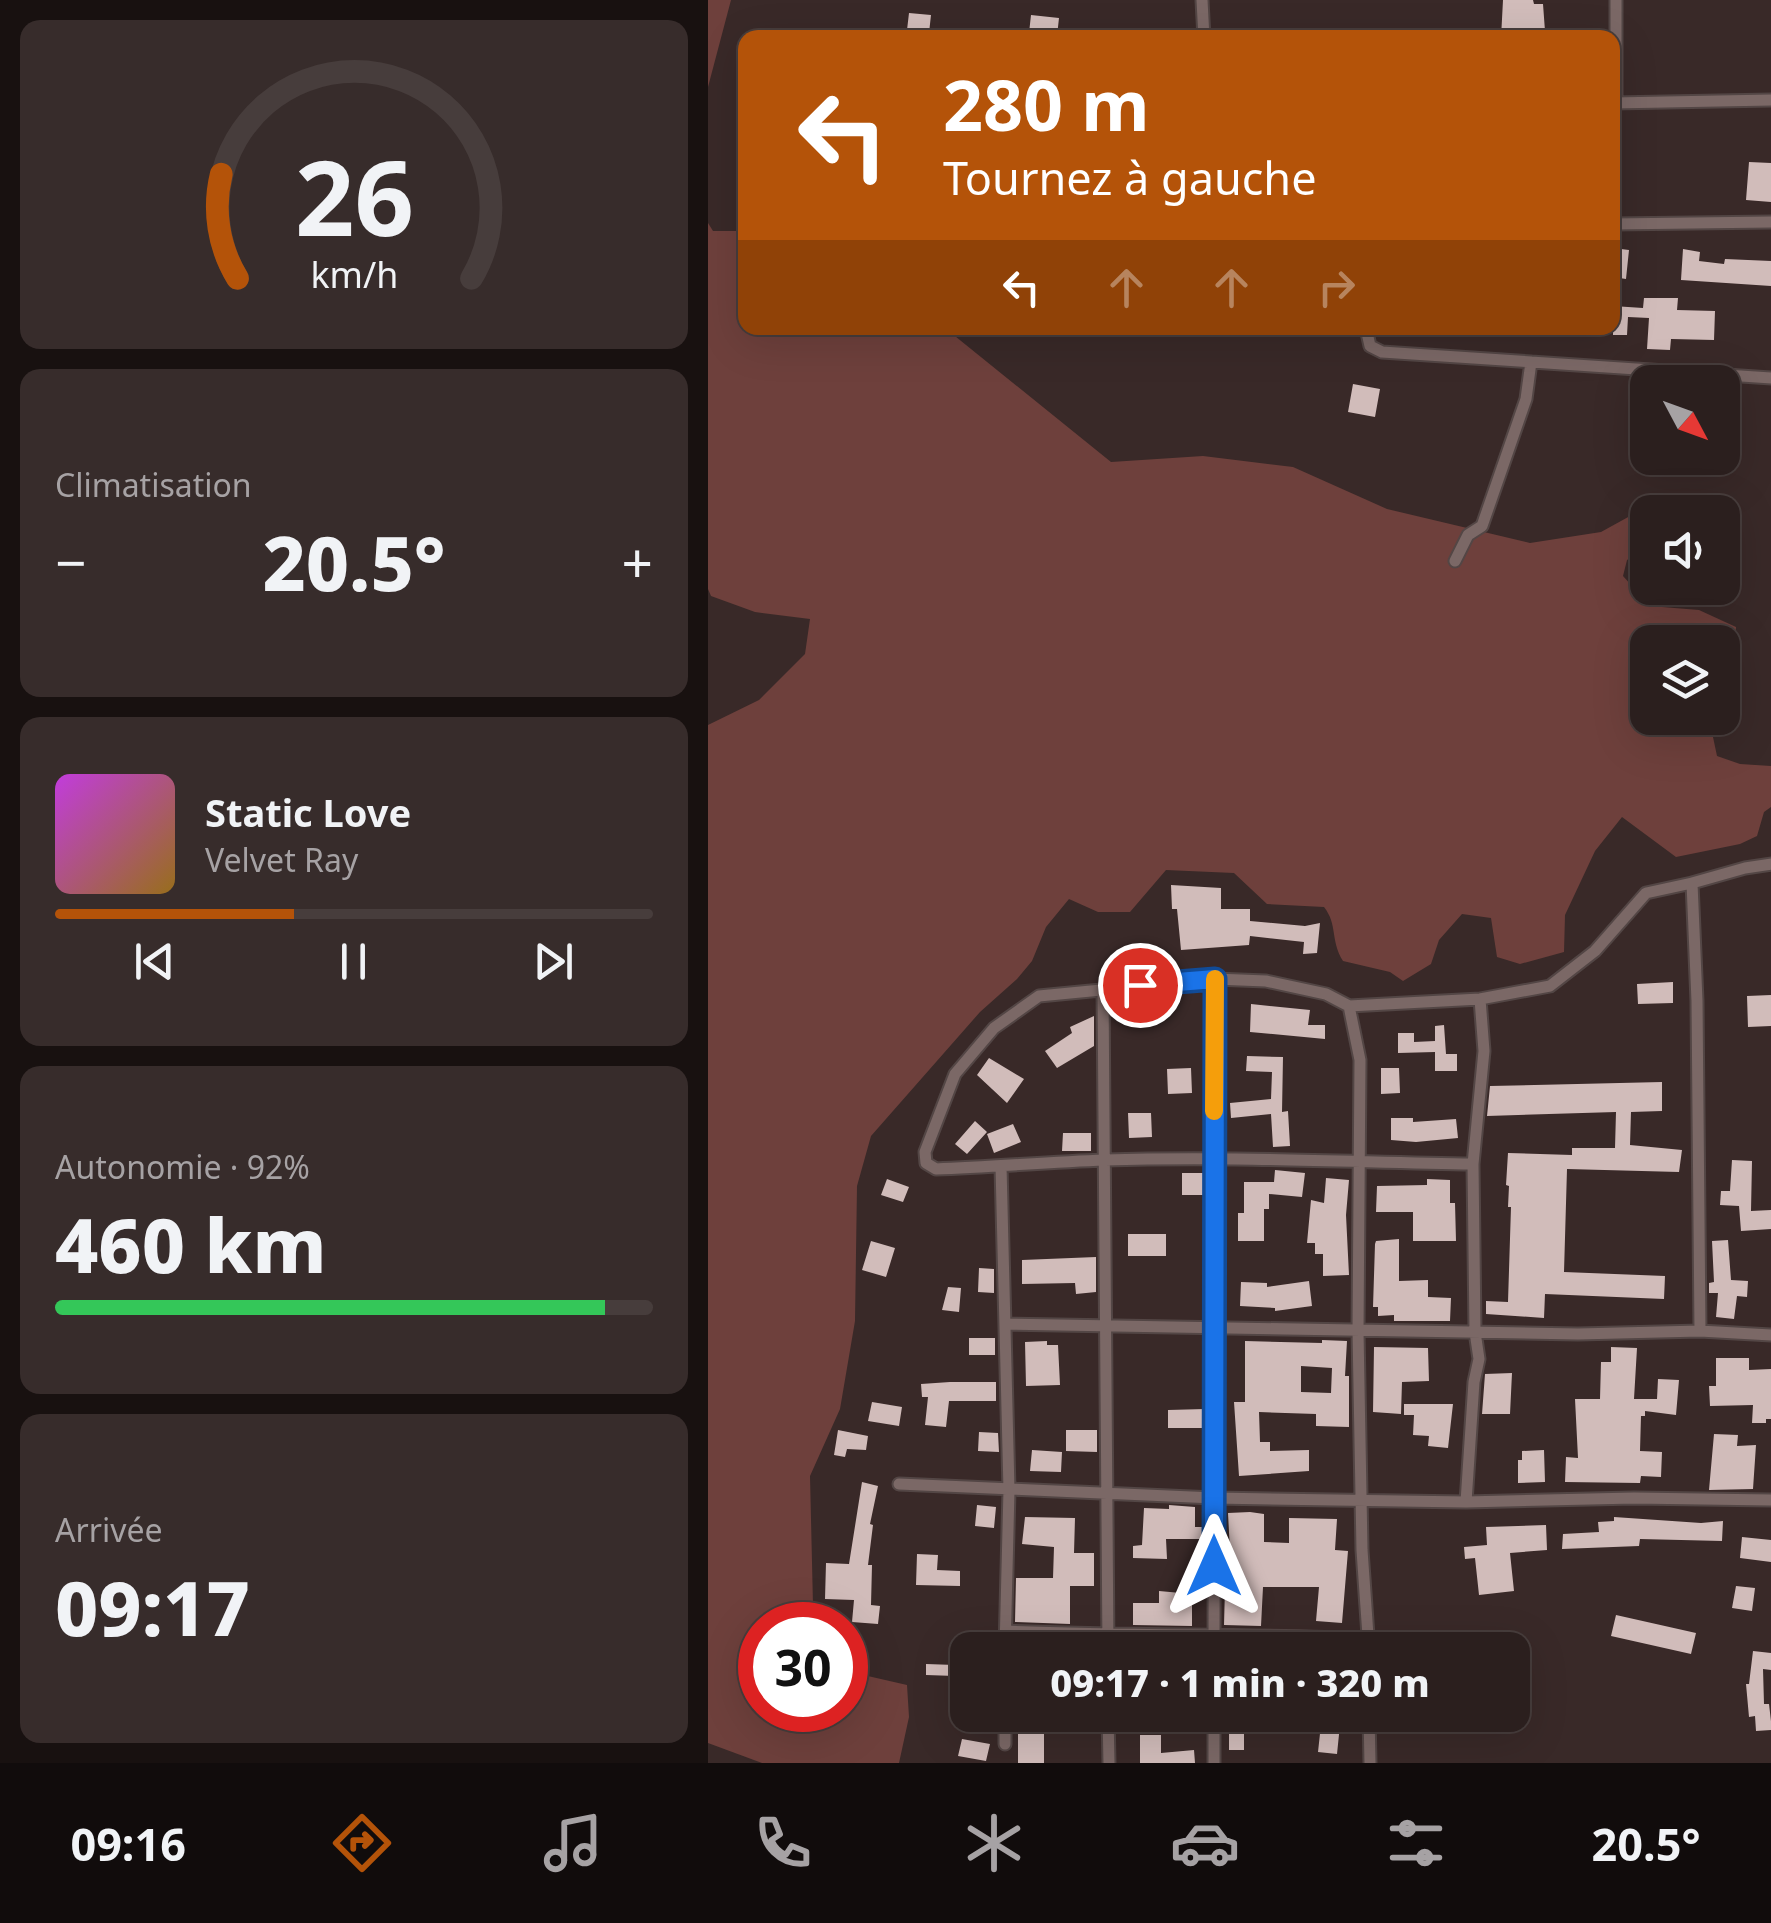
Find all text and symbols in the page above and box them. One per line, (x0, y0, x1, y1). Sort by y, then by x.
text: 280 m (943, 56, 1150, 152)
icon: left (778, 70, 908, 200)
text: 26 (295, 125, 413, 266)
text: Tournez à gauche (943, 147, 1317, 208)
text: km/h (310, 250, 398, 298)
icon: left (994, 260, 1049, 315)
icon: ahead (1099, 260, 1154, 315)
icon: ahead (1204, 260, 1259, 315)
icon: right (1309, 260, 1364, 315)
north arrow (1630, 365, 1740, 475)
map controls (1630, 365, 1740, 735)
text: Climatisation (55, 463, 252, 506)
button: sound (1630, 495, 1740, 605)
text: 20.5° (262, 511, 446, 613)
text: − (55, 524, 86, 599)
text: + (622, 524, 653, 599)
button: layers (1630, 625, 1740, 735)
text: Static Love (205, 786, 411, 838)
text: Velvet Ray (205, 838, 358, 881)
icon: previous (127, 934, 182, 989)
icon: pause (326, 934, 381, 989)
icon: next (526, 934, 581, 989)
pin (1098, 943, 1183, 1028)
icon: arrive (1113, 958, 1168, 1013)
text: Autonomie · 92% (55, 1145, 310, 1188)
text: 460 km (55, 1193, 326, 1295)
text: Arrivée (55, 1508, 163, 1551)
position arrow (1162, 1514, 1266, 1618)
text: 09:17 (55, 1556, 250, 1658)
speed limit sign: 30 (738, 1602, 868, 1732)
text: 09:17 · 1 min · 320 m (1050, 1656, 1430, 1708)
icon: directions (327, 1808, 397, 1878)
icon: music (538, 1808, 608, 1878)
icon: phone (748, 1808, 818, 1878)
icon: climate (959, 1808, 1029, 1878)
icon: car (1170, 1808, 1240, 1878)
icon: filters (1381, 1808, 1451, 1878)
text: 09:16 (70, 1813, 186, 1874)
text: 20.5° (1592, 1813, 1701, 1874)

